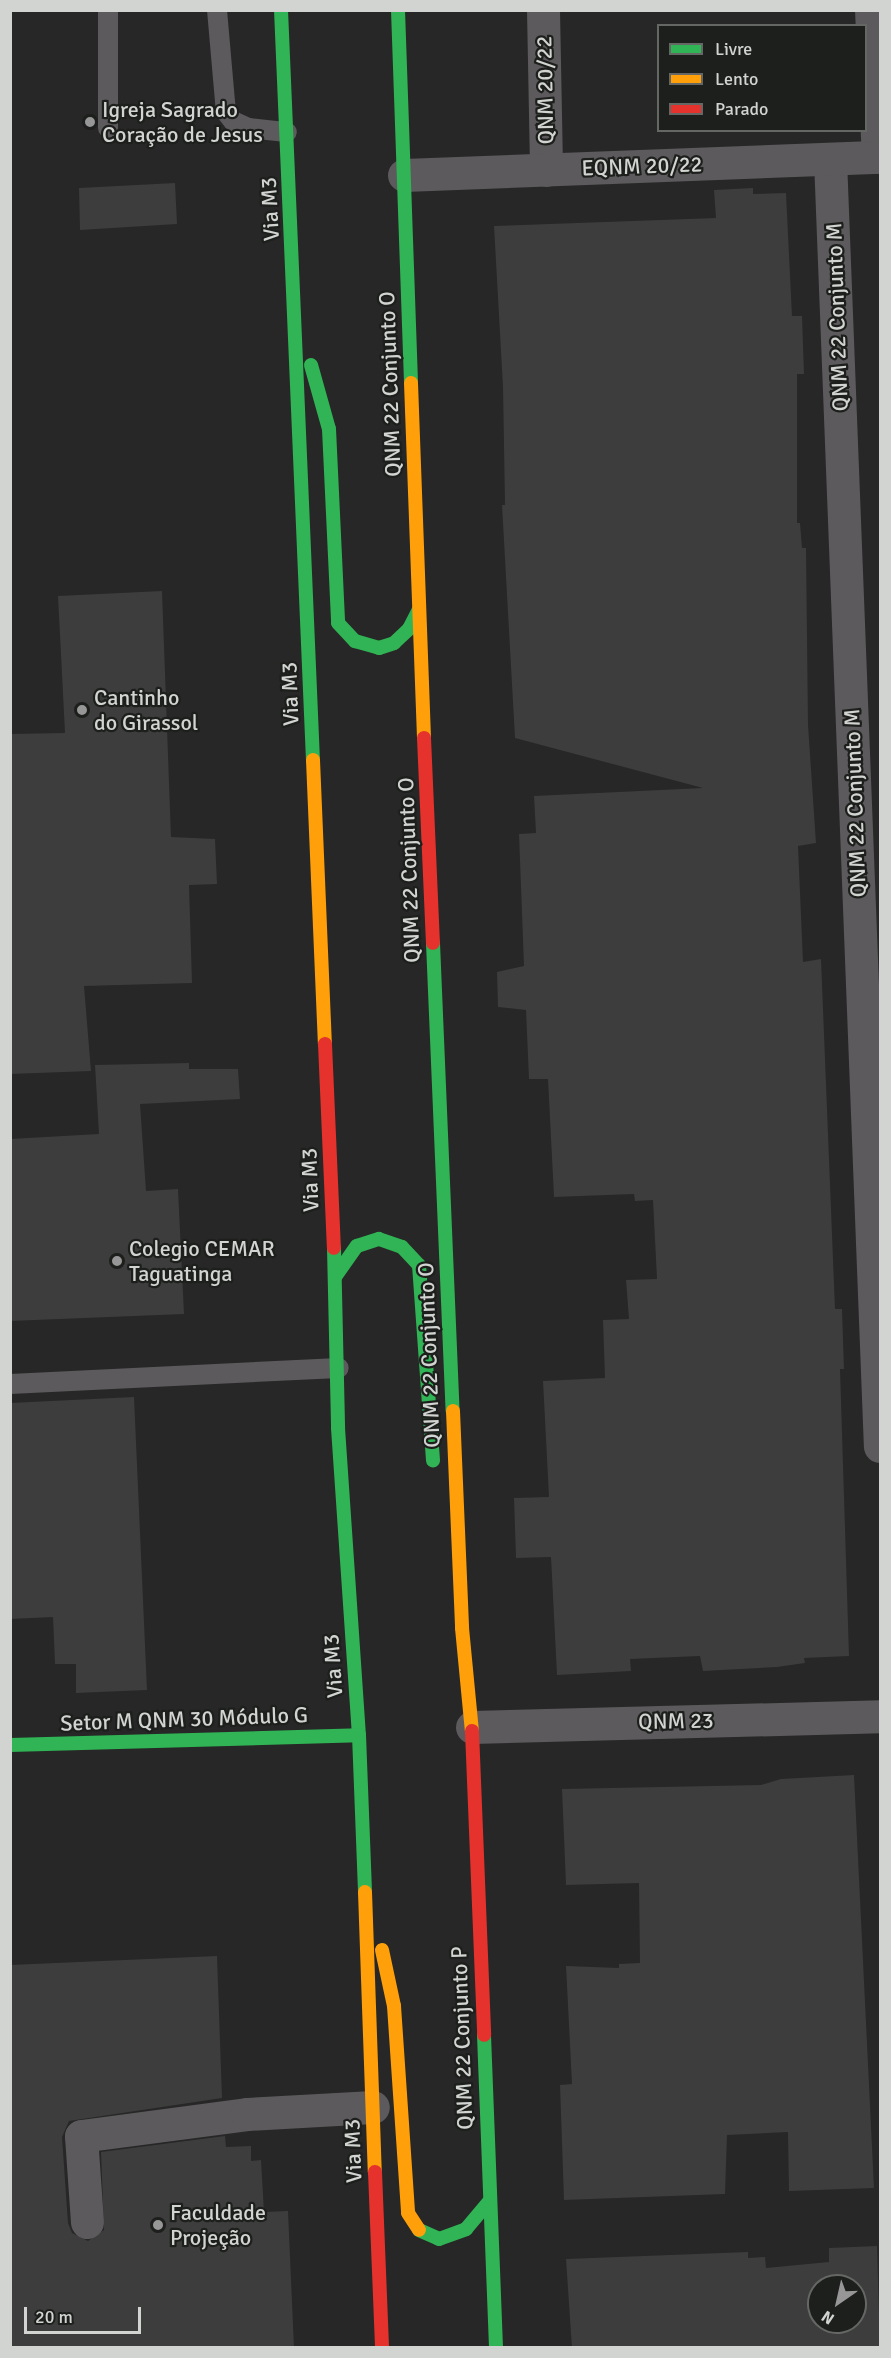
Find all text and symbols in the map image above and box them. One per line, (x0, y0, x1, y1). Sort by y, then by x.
legend (657, 24, 867, 132)
street label: QNM 20/22 (531, 35, 559, 145)
text: Livre (715, 38, 752, 60)
text: Lento (715, 68, 758, 90)
place label: Igreja Sagrado Coração de Jesus (102, 96, 263, 148)
text: Parado (715, 98, 768, 120)
marker: Igreja Sagrado Coração de Jesus (83, 115, 97, 129)
street label: EQNM 20/22 (581, 151, 703, 181)
street label: Via M3 (255, 176, 285, 242)
street label: QNM 22 Conjunto M (821, 222, 853, 412)
street label: QNM 22 Conjunto O (374, 291, 406, 477)
street label: Via M3 (276, 661, 304, 727)
place label: Cantinho do Girassol (94, 684, 198, 736)
marker: Cantinho do Girassol (75, 703, 89, 717)
street label: QNM 22 Conjunto M (839, 708, 871, 898)
street label: QNM 22 Conjunto O (393, 777, 425, 963)
street label: Via M3 (296, 1147, 324, 1213)
place label: Colegio CEMAR Taguatinga (129, 1235, 275, 1286)
marker: Colegio CEMAR Taguatinga (110, 1254, 124, 1268)
street label: QNM 22 Conjunto O (413, 1262, 445, 1448)
street label: Via M3 (318, 1633, 348, 1699)
street label: Setor M QNM 30 Módulo G (60, 1701, 308, 1737)
street label: QNM 23 (638, 1707, 714, 1735)
street label: QNM 22 Conjunto P (446, 1946, 478, 2130)
street label: Via M3 (339, 2118, 367, 2184)
place label: Faculdade Projeção (170, 2199, 266, 2250)
marker: Faculdade Projeção (151, 2218, 165, 2232)
north arrow (807, 2274, 867, 2334)
scale bar (27, 2295, 144, 2333)
text: 20 m (35, 2306, 73, 2328)
text: N (818, 2306, 838, 2329)

